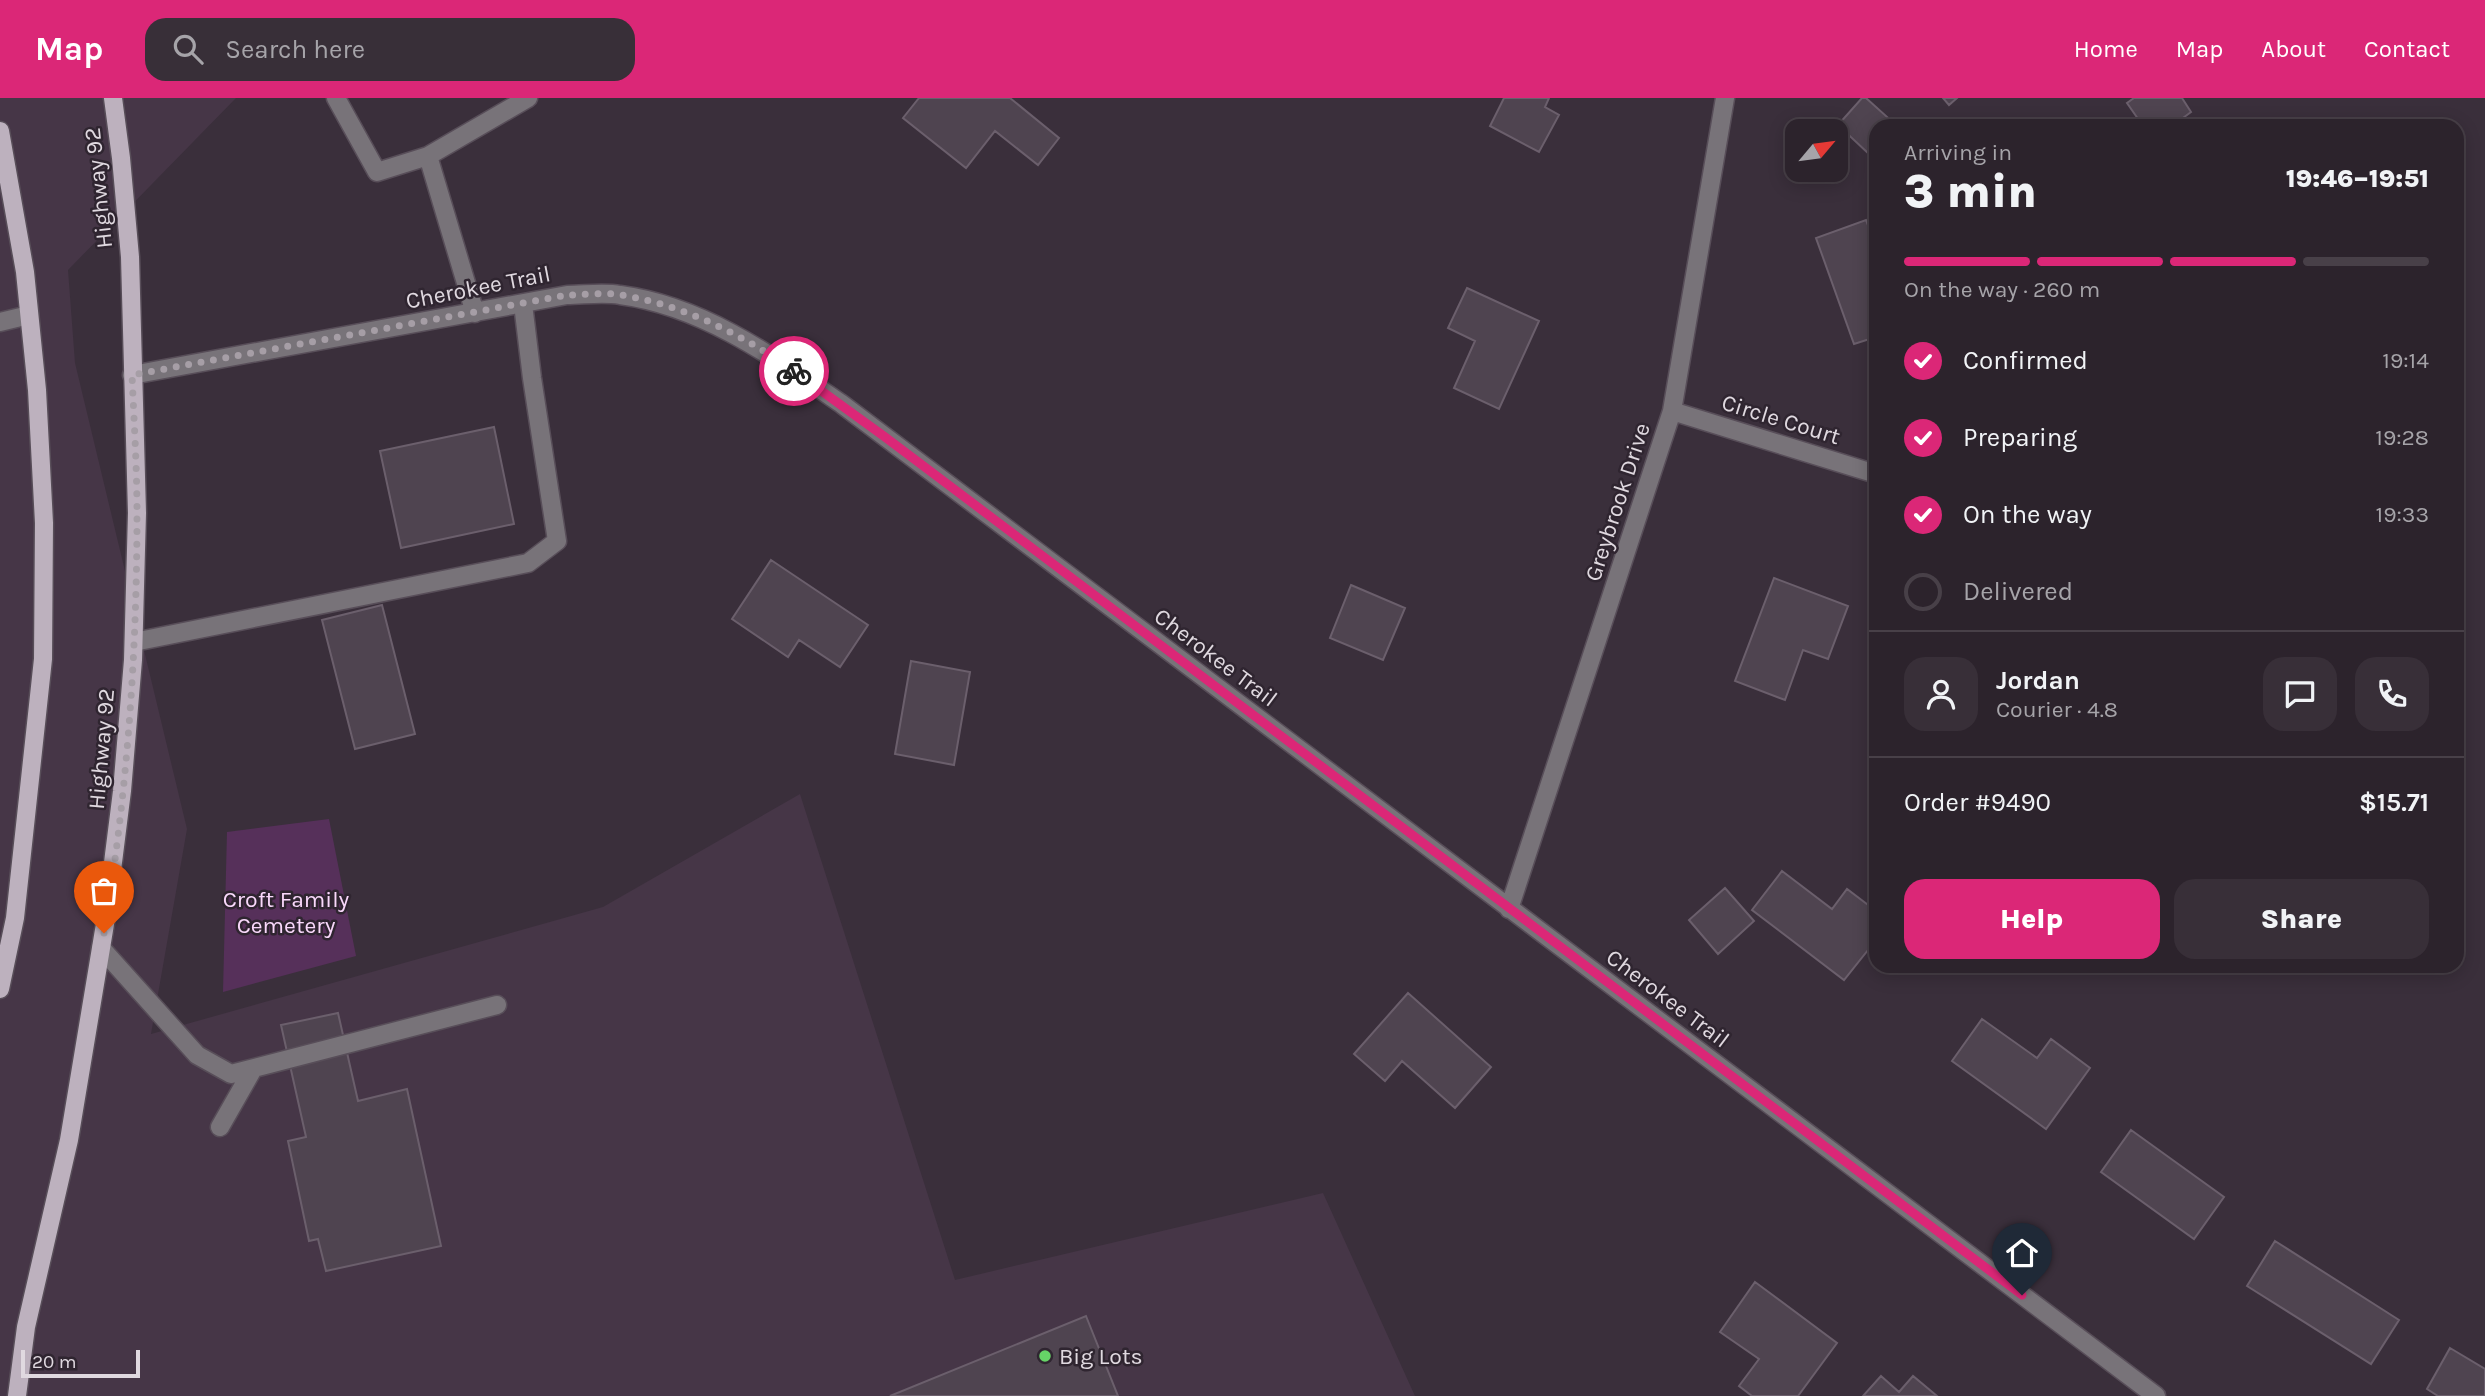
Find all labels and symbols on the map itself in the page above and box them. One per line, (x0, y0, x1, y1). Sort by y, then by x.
north arrow (1785, 119, 1848, 182)
street label: Highway 92 (79, 126, 118, 250)
street label: Cherokee Trail (403, 260, 553, 315)
courier (759, 336, 829, 406)
street label: Circle Court (1718, 389, 1844, 450)
street label: Greybrook Drive (1579, 420, 1656, 585)
street label: Cherokee Trail (1149, 602, 1282, 712)
street label: Highway 92 (83, 687, 120, 811)
pin (74, 861, 134, 933)
park label: Croft Family Cemetery (223, 886, 350, 939)
street label: Cherokee Trail (1601, 943, 1734, 1053)
pin (1992, 1223, 2052, 1295)
place label: Big Lots (1059, 1343, 1143, 1370)
scale bar (21, 1347, 140, 1379)
marker: Big Lots (1037, 1348, 1053, 1364)

